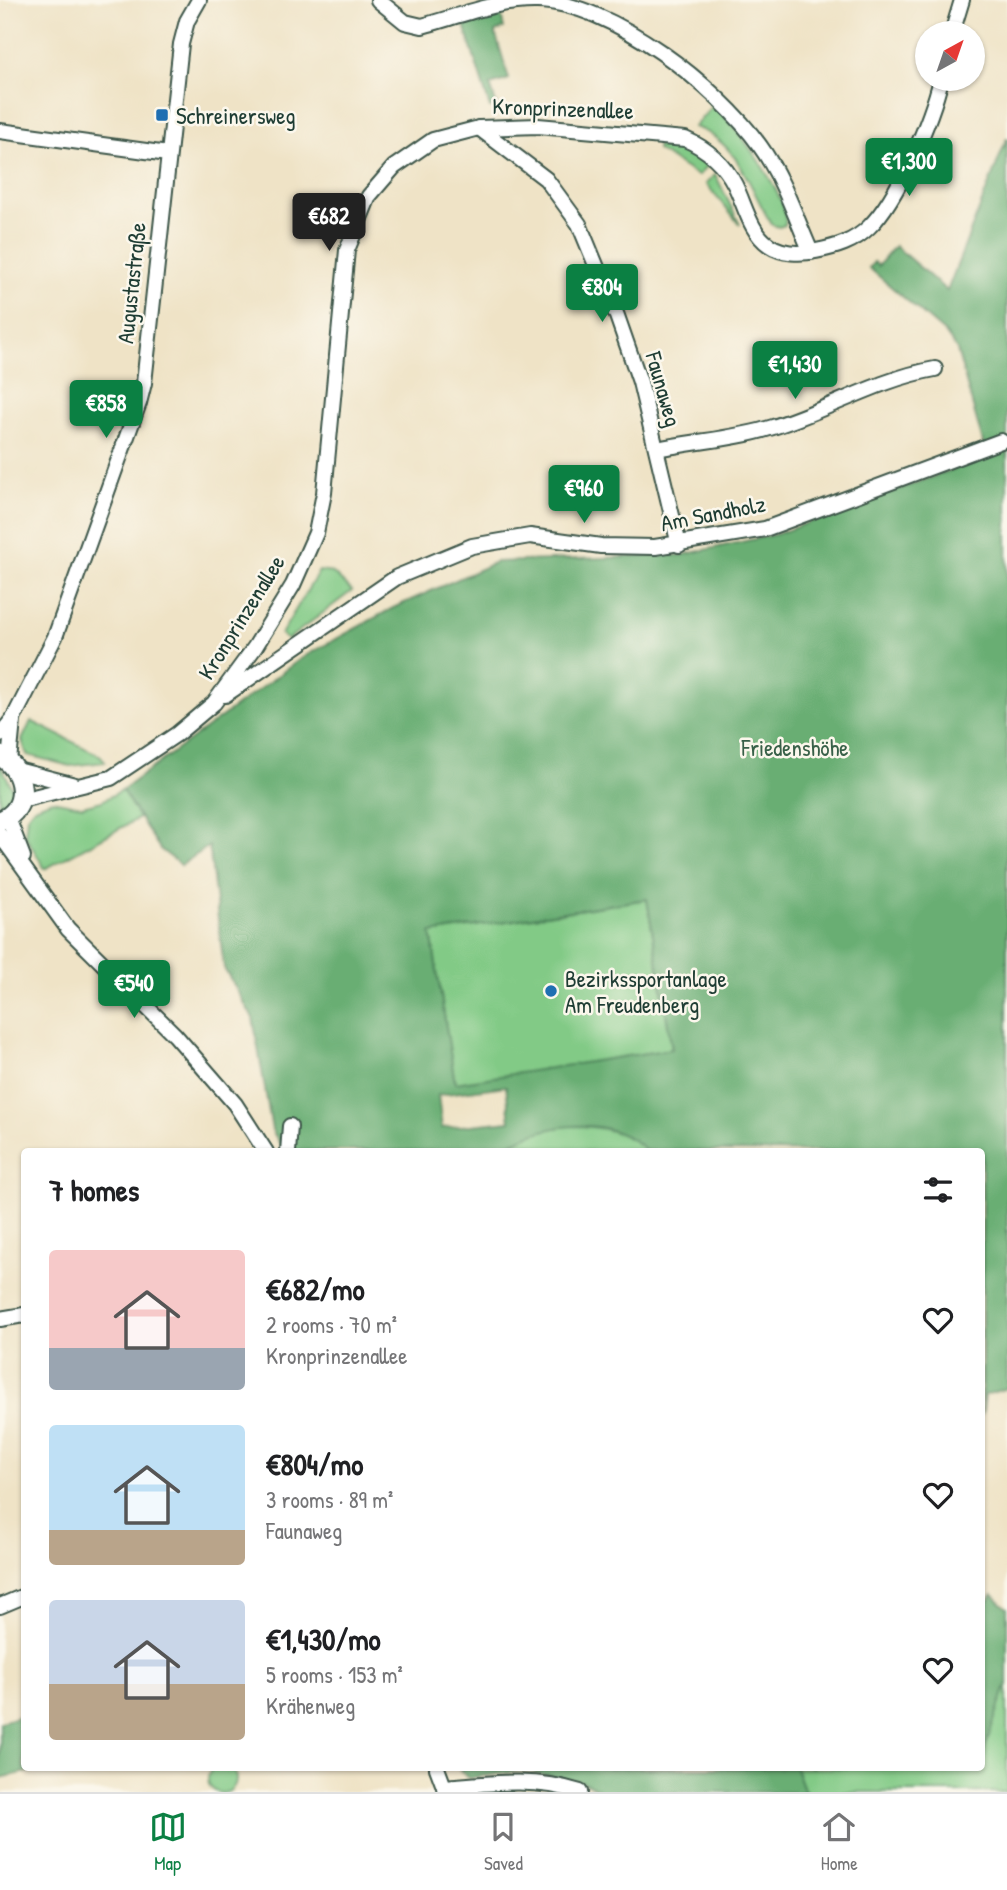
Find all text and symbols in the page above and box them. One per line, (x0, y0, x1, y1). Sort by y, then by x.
north arrow (915, 21, 985, 91)
map controls (915, 21, 985, 91)
street label: Kronprinzenallee (492, 90, 634, 126)
place label: Schreinersweg (176, 100, 296, 131)
marker: Schreinersweg (154, 107, 170, 123)
pin: €1,300 (852, 138, 966, 198)
text: €1,300 (882, 145, 936, 176)
pin: €682 (288, 194, 370, 253)
text: €682 (309, 200, 349, 231)
street label: Augustastraße (109, 221, 153, 345)
pin: €804 (561, 264, 643, 324)
text: €804 (582, 271, 622, 302)
pin: €1,430 (738, 342, 852, 401)
street label: Faunaweg (638, 347, 689, 430)
text: €1,430 (768, 348, 822, 379)
pin: €858 (65, 380, 147, 440)
text: €858 (86, 387, 126, 418)
pin: €960 (543, 466, 625, 525)
text: €960 (565, 472, 604, 503)
street label: Am Sandholz (658, 488, 768, 538)
street label: Kronprinzenallee (190, 549, 292, 685)
park label: Friedenshöhe (741, 732, 848, 763)
pin: €540 (93, 960, 175, 1020)
place label: Bezirkssportanlage Am Freudenberg (565, 963, 727, 1020)
text: €540 (114, 967, 154, 998)
marker: Bezirkssportanlage Am Freudenberg (543, 983, 559, 999)
text: 7 homes (49, 1170, 139, 1210)
icon: filters (919, 1171, 957, 1209)
text: €682/mo (266, 1269, 365, 1309)
icon: home (105, 1278, 189, 1362)
icon: heart (919, 1301, 957, 1339)
text: 2 rooms · 70 m² (266, 1309, 397, 1340)
text: Kronprinzenallee (266, 1340, 407, 1371)
text: €804/mo (266, 1444, 363, 1484)
icon: home (105, 1453, 189, 1537)
icon: heart (919, 1476, 957, 1514)
text: 3 rooms · 89 m² (266, 1484, 393, 1515)
text: Faunaweg (266, 1515, 342, 1546)
text: €1,430/mo (266, 1619, 381, 1659)
icon: home (105, 1628, 189, 1712)
icon: heart (919, 1651, 957, 1689)
text: 5 rooms · 153 m² (266, 1659, 403, 1690)
text: Krähenweg (266, 1690, 355, 1721)
tab: Map (149, 1808, 187, 1876)
tab: Saved (484, 1808, 523, 1876)
tab: Home (820, 1808, 858, 1876)

